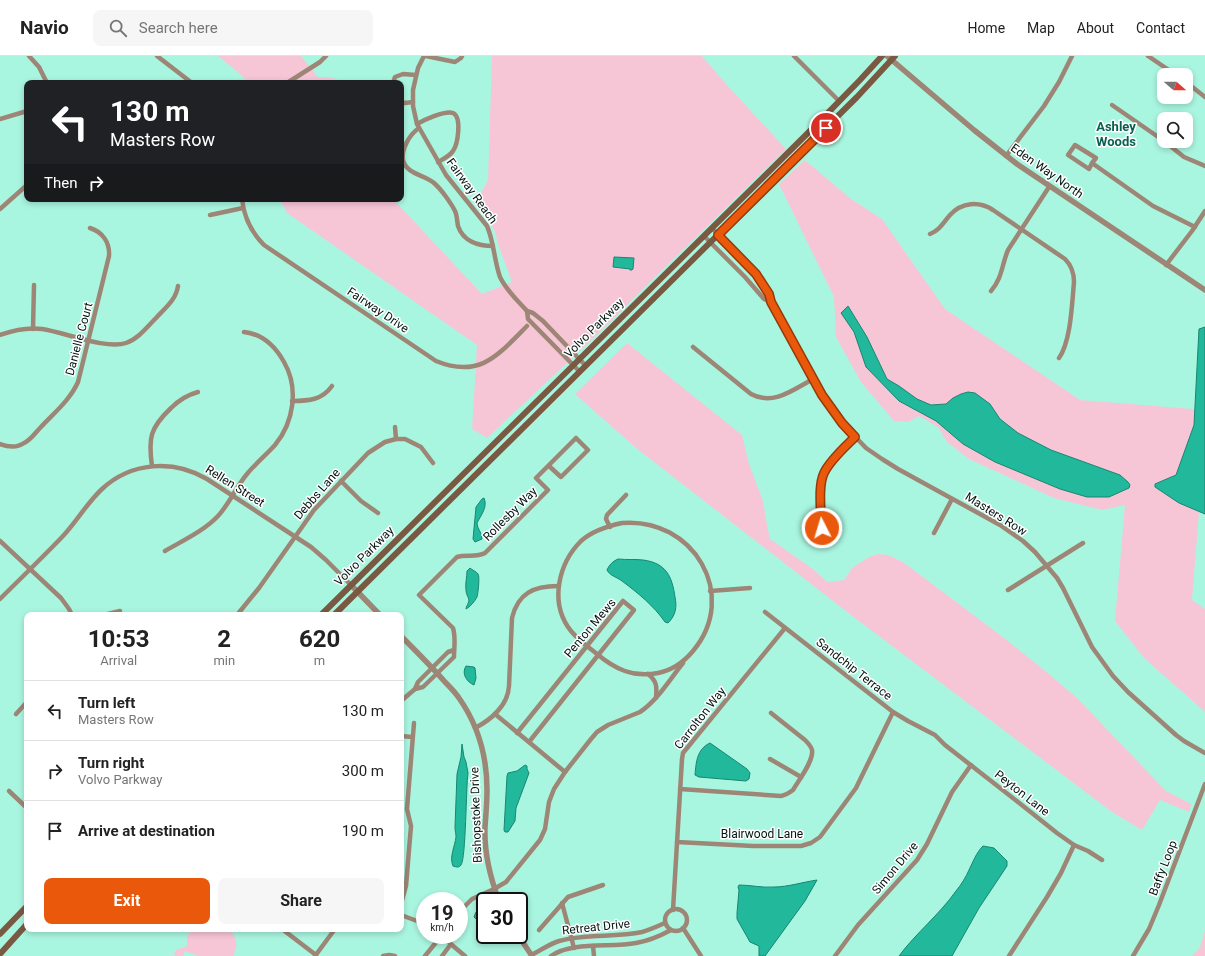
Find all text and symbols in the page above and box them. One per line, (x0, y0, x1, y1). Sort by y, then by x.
search box (93, 10, 373, 46)
text: Navio (20, 16, 69, 39)
icon: search (107, 17, 129, 39)
text: Search here (139, 19, 218, 37)
text: Home (967, 20, 1005, 36)
text: Map (1027, 20, 1055, 36)
text: About (1077, 20, 1114, 36)
text: Contact (1136, 20, 1185, 36)
north arrow (1157, 68, 1193, 104)
map controls (1157, 68, 1193, 148)
text: 130 m (110, 95, 189, 128)
icon: left (44, 96, 96, 148)
pin (809, 111, 843, 145)
button: search (1157, 112, 1193, 148)
icon: arrive (815, 117, 837, 139)
district label: Ashley Woods (1096, 119, 1136, 149)
text: Masters Row (110, 129, 215, 150)
street label: Eden Way North (1008, 141, 1086, 201)
street label: Fairway Reach (444, 156, 500, 226)
icon: right (85, 172, 107, 194)
text: Then (44, 174, 77, 192)
street label: Fairway Drive (345, 284, 411, 336)
street label: Volvo Parkway (561, 295, 627, 361)
street label: Danielle Court (63, 301, 95, 377)
street label: Rellen Street (203, 462, 267, 510)
street label: Debbs Lane (291, 466, 343, 522)
street label: Rollesby Way (480, 484, 540, 544)
street label: Masters Row (963, 490, 1029, 538)
position arrow (801, 507, 843, 549)
street label: Volvo Parkway (331, 523, 397, 589)
street label: Penton Mews (561, 596, 619, 660)
text: 10:53 (88, 625, 150, 653)
text: 2 (217, 625, 231, 653)
text: 620 (299, 625, 340, 653)
street label: Sandchip Terrace (813, 635, 895, 703)
text: Arrival (100, 653, 137, 668)
text: min (213, 653, 235, 668)
text: m (314, 653, 325, 668)
street label: Carrolton Way (671, 684, 729, 752)
text: Turn left (78, 694, 135, 712)
icon: left (44, 700, 66, 722)
text: 130 m (342, 702, 384, 720)
text: Masters Row (78, 712, 154, 727)
text: Turn right (78, 754, 144, 772)
icon: right (44, 760, 66, 782)
text: 300 m (342, 762, 384, 780)
street label: Bishopstoke Drive (467, 767, 485, 863)
street label: Peyton Lane (992, 767, 1052, 819)
text: Volvo Parkway (78, 772, 163, 787)
icon: arrive (44, 820, 66, 842)
text: Arrive at destination (78, 822, 215, 840)
text: 190 m (342, 822, 384, 840)
street label: Blairwood Lane (721, 827, 803, 841)
street label: Baffy Loop (1146, 838, 1180, 898)
street label: Simon Drive (869, 839, 921, 897)
button: Exit (44, 878, 210, 924)
button: Share (218, 878, 384, 924)
speed limit sign: 30 (476, 892, 528, 944)
text: 19 (431, 901, 453, 925)
street label: Retreat Drive (561, 916, 631, 938)
text: km/h (430, 922, 454, 933)

